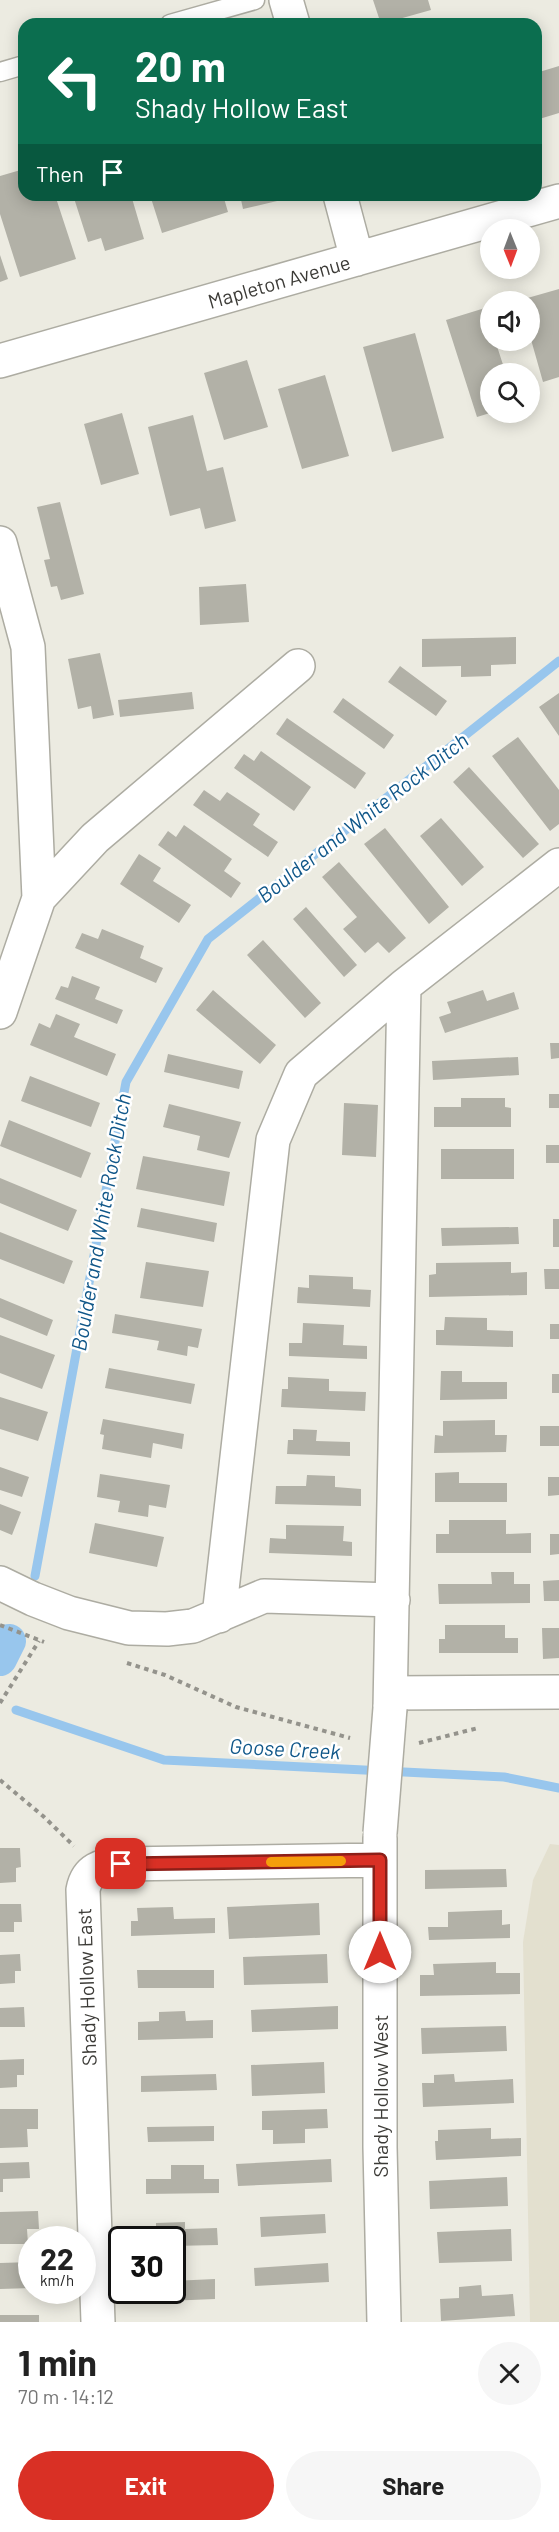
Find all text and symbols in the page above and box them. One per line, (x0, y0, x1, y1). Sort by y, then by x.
text: 20 m (135, 40, 226, 90)
icon: left (36, 42, 114, 120)
text: Shady Hollow East (135, 91, 348, 123)
icon: arrive (96, 156, 129, 189)
text: Then (36, 160, 84, 186)
north arrow (480, 219, 540, 279)
map controls (480, 219, 540, 423)
street label: Mapleton Avenue (205, 249, 353, 313)
button: sound (480, 291, 540, 351)
button: search (480, 363, 540, 423)
water label: Boulder and White Rock Ditch (251, 727, 473, 907)
water label: Boulder and White Rock Ditch (65, 1091, 135, 1353)
water label: Goose Creek (229, 1733, 342, 1763)
pin (95, 1838, 146, 1889)
icon: arrive (104, 1847, 137, 1880)
street label: Shady Hollow East (71, 1908, 101, 2066)
position arrow (348, 1920, 412, 1984)
street label: Shady Hollow West (368, 2015, 392, 2177)
speed limit sign: 30 (108, 2226, 186, 2304)
text: 22 (40, 2240, 74, 2276)
text: km/h (40, 2271, 74, 2289)
text: 1 min (18, 2340, 97, 2383)
button: close (478, 2342, 541, 2405)
text: 70 m · 14:12 (18, 2384, 114, 2408)
button: Exit (18, 2451, 274, 2520)
button: Share (286, 2451, 541, 2520)

